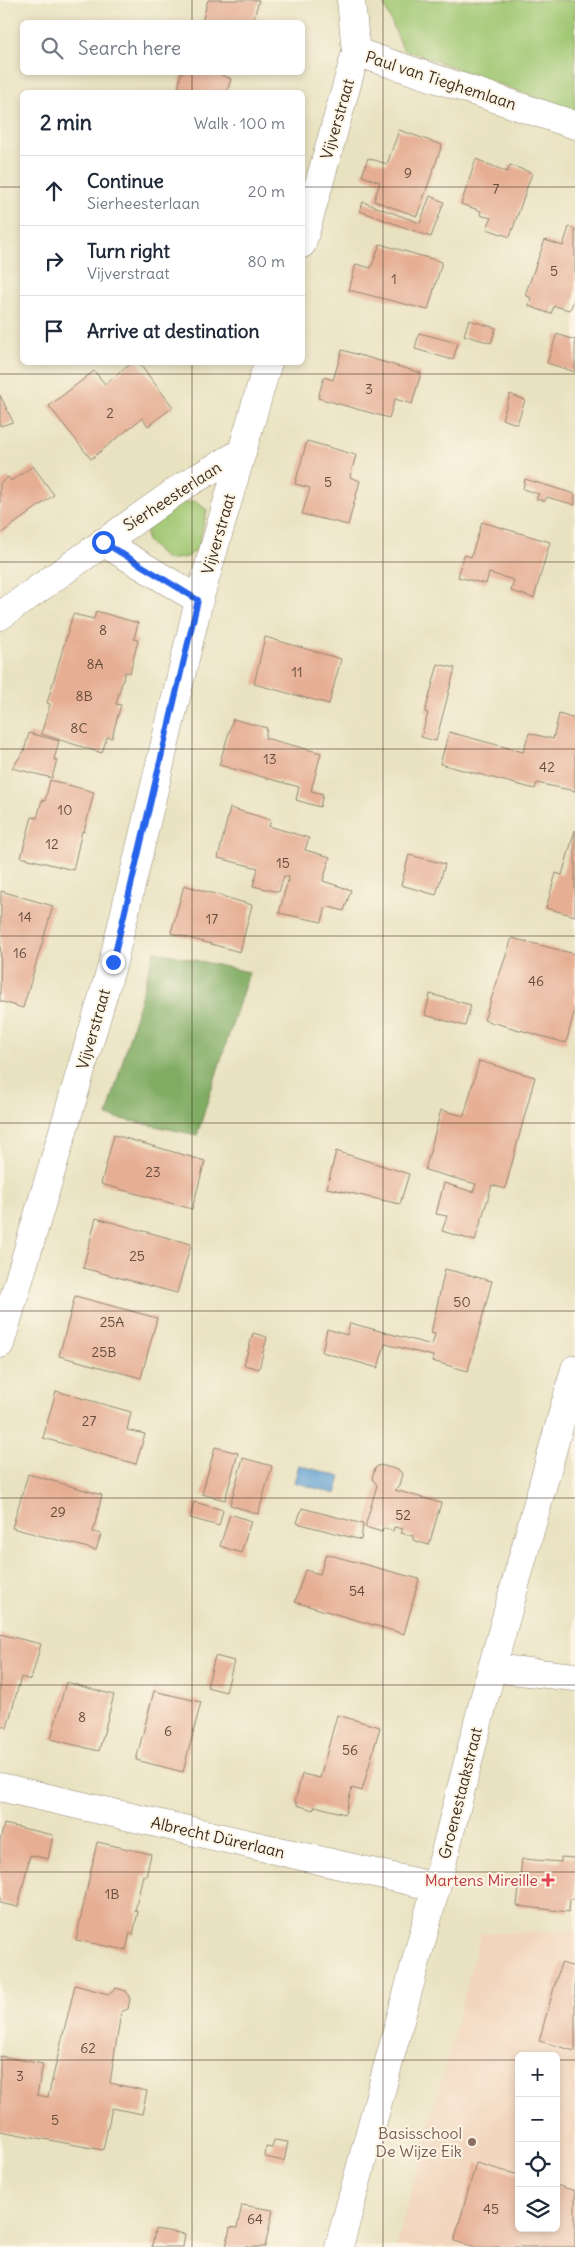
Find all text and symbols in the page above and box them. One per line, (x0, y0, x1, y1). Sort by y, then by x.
search box (20, 20, 305, 75)
icon: search (38, 34, 66, 62)
text: Search here (78, 36, 181, 60)
street label: Paul van Tieghemlaan (363, 46, 519, 114)
street label: Vijverstraat (316, 76, 358, 162)
text: 2 min (40, 109, 92, 136)
text: Walk · 100 m (194, 113, 285, 133)
house number: 9 (404, 164, 412, 182)
text: Continue (87, 169, 164, 193)
icon: ahead (40, 177, 68, 205)
house number: 7 (493, 180, 500, 198)
text: 20 m (248, 181, 285, 201)
text: Sierheesterlaan (87, 193, 200, 213)
text: Turn right (87, 239, 170, 263)
icon: right (40, 247, 68, 275)
text: 80 m (247, 251, 285, 271)
house number: 5 (550, 262, 558, 280)
text: Vijverstraat (87, 263, 170, 283)
house number: 1 (391, 270, 397, 288)
icon: arrive (40, 317, 68, 345)
text: Arrive at destination (87, 319, 260, 343)
house number: 3 (365, 380, 373, 398)
house number: 2 (106, 404, 114, 422)
street label: Sierheesterlaan (119, 457, 225, 535)
house number: 5 (324, 473, 332, 491)
street label: Vijverstraat (197, 491, 239, 577)
route start (92, 531, 115, 554)
house number: 8 (99, 621, 107, 639)
house number: 8A (86, 655, 104, 673)
house number: 11 (291, 663, 303, 681)
house number: 8B (75, 687, 93, 705)
house number: 8C (70, 719, 88, 737)
house number: 13 (263, 750, 277, 768)
house number: 42 (539, 758, 555, 776)
house number: 10 (58, 801, 72, 819)
house number: 12 (45, 835, 59, 853)
house number: 15 (276, 854, 290, 872)
house number: 14 (18, 908, 32, 926)
house number: 17 (206, 910, 218, 928)
house number: 16 (13, 944, 27, 962)
route end (102, 951, 125, 974)
house number: 46 (528, 972, 544, 990)
street label: Vijverstraat (72, 986, 114, 1072)
house number: 23 (145, 1163, 161, 1181)
house number: 25 (129, 1247, 145, 1265)
house number: 50 (453, 1293, 471, 1311)
house number: 25A (100, 1313, 124, 1331)
house number: 25B (92, 1343, 116, 1361)
house number: 27 (82, 1412, 96, 1430)
house number: 29 (50, 1503, 66, 1521)
house number: 52 (395, 1506, 411, 1524)
house number: 54 (349, 1582, 365, 1600)
house number: 8 (78, 1708, 86, 1726)
house number: 6 (164, 1722, 172, 1740)
street label: Groenestaakstraat (434, 1724, 486, 1861)
house number: 56 (342, 1741, 358, 1759)
street label: Albrecht Dürerlaan (149, 1812, 287, 1862)
place label: Martens Mireille (425, 1870, 538, 1890)
marker: Martens Mireille (542, 1874, 554, 1886)
house number: 1B (105, 1885, 119, 1903)
house number: 62 (80, 2039, 96, 2057)
map controls (515, 2052, 560, 2232)
button: + (515, 2052, 560, 2097)
house number: 3 (16, 2067, 24, 2085)
button: − (515, 2097, 560, 2142)
house number: 5 (51, 2111, 59, 2129)
place label: Basisschool De Wijze Eik (376, 2123, 462, 2161)
marker: Basisschool De Wijze Eik (466, 2136, 478, 2148)
button: locate (515, 2142, 560, 2187)
button: layers (515, 2187, 560, 2232)
house number: 45 (483, 2200, 499, 2218)
house number: 64 (247, 2210, 263, 2228)

